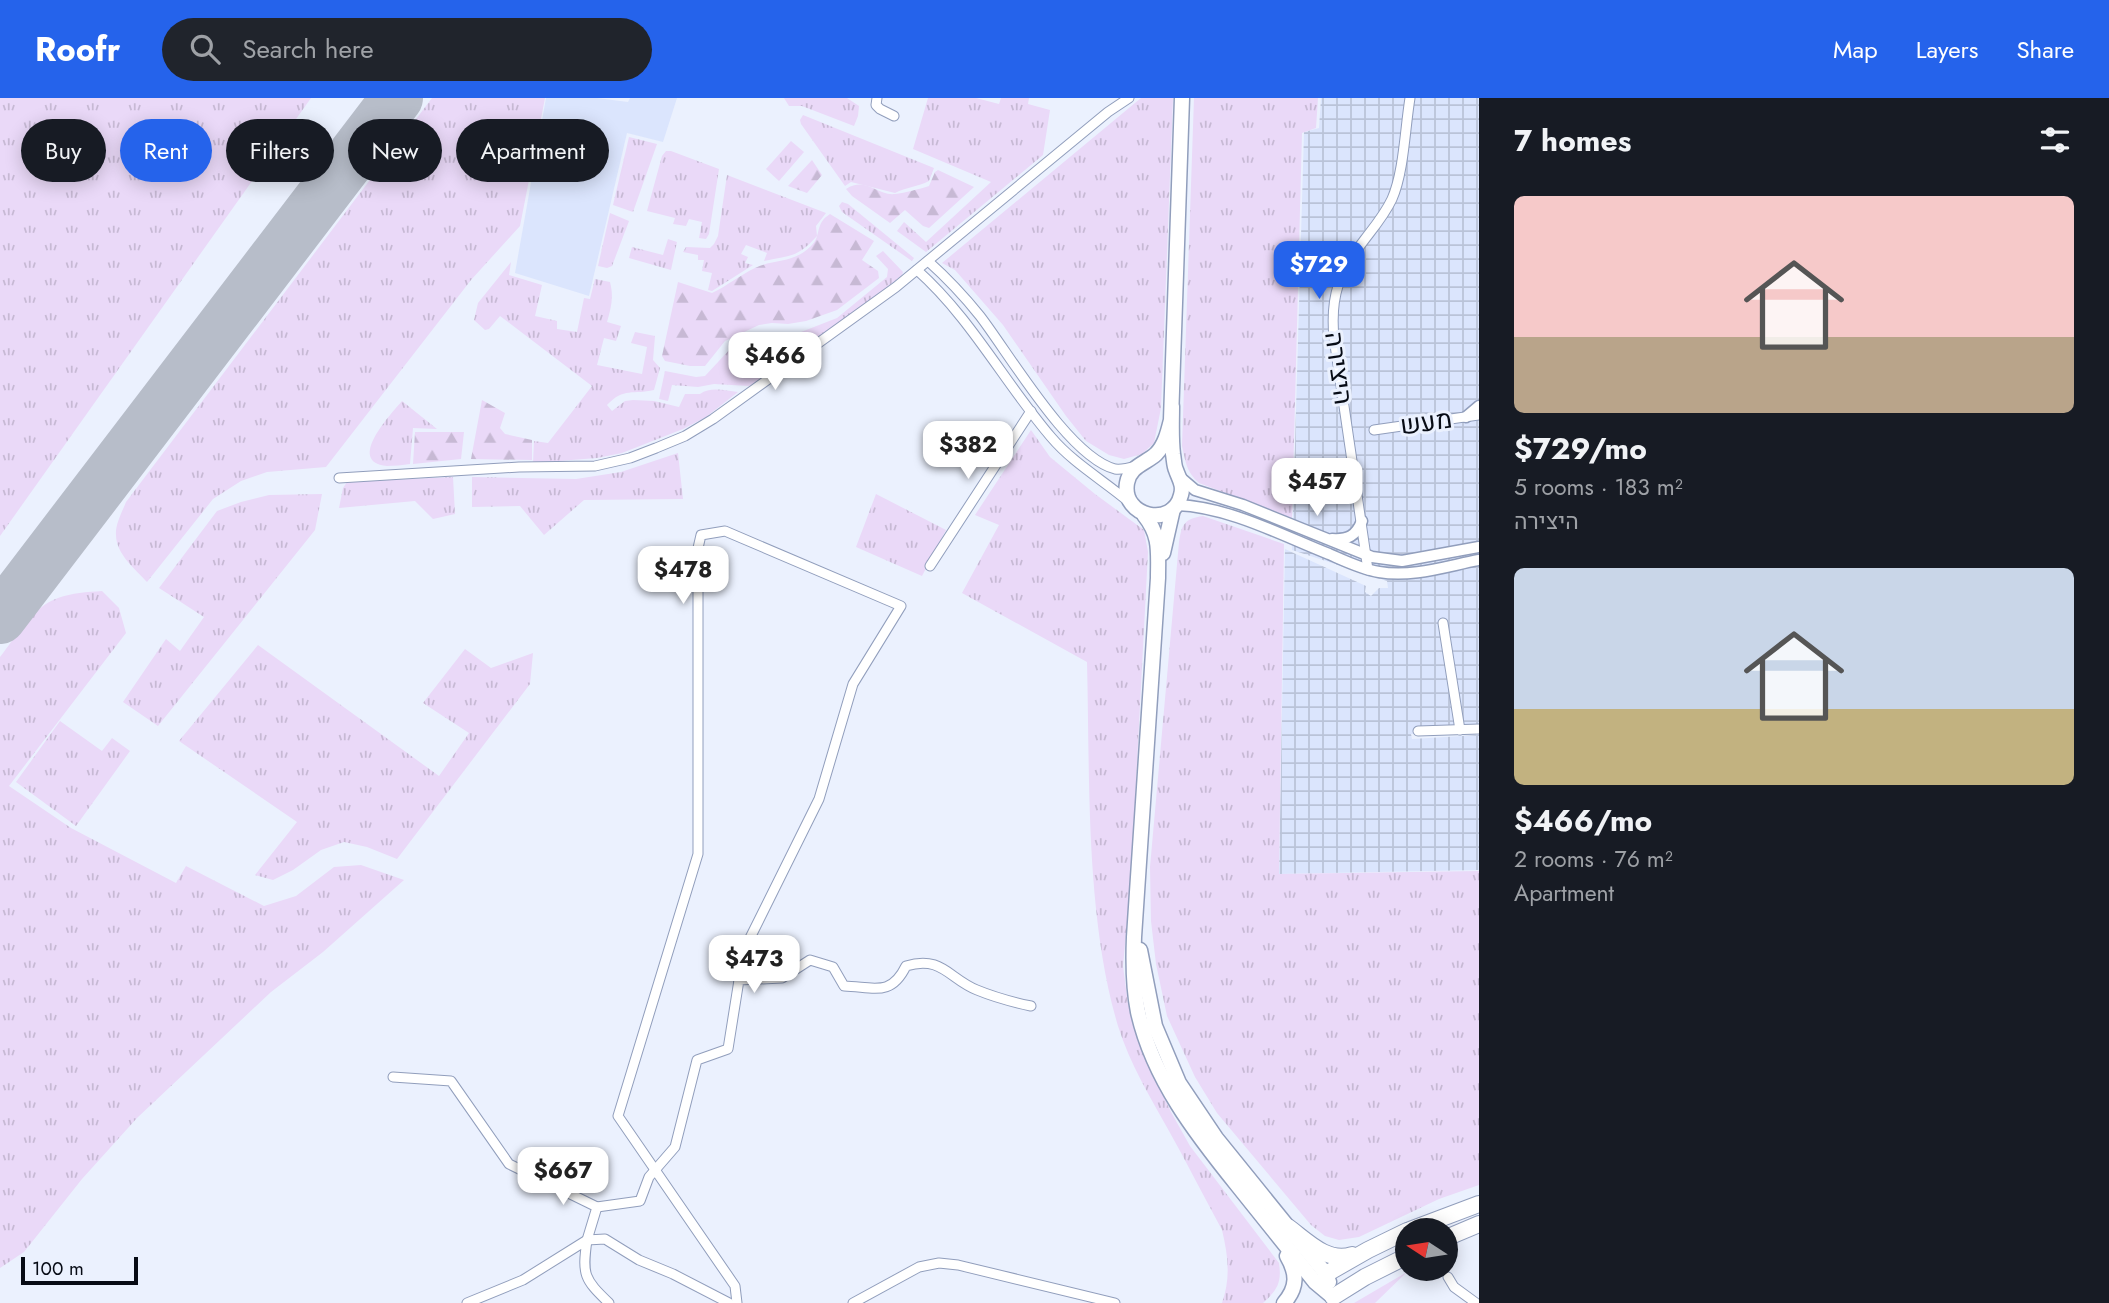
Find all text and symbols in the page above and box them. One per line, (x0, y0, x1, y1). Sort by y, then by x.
search box (162, 18, 652, 81)
text: Roofr (35, 26, 120, 73)
icon: search (186, 30, 224, 68)
text: Search here (242, 30, 374, 68)
text: Map (1833, 32, 1878, 67)
text: Layers (1916, 32, 1978, 67)
text: Share (2016, 32, 2074, 67)
chip: Buy (21, 119, 106, 182)
chip: Rent (120, 119, 212, 182)
chip: Filters (226, 119, 334, 182)
chip: New (348, 119, 442, 182)
chip: Apartment (456, 119, 609, 182)
text: 7 homes (1514, 119, 1631, 162)
icon: filters (2036, 121, 2074, 159)
pin: $729 (1278, 242, 1360, 301)
icon: home (1731, 242, 1857, 368)
text: $729 (1290, 247, 1348, 281)
street label: היצירה (1315, 329, 1363, 407)
pin: $466 (734, 332, 816, 392)
text: $466 (744, 338, 806, 372)
street label: מעש (1398, 400, 1454, 444)
pin: $382 (927, 422, 1009, 481)
text: $382 (939, 427, 997, 461)
text: $729/mo (1514, 427, 1647, 470)
pin: $457 (1276, 458, 1358, 518)
text: $457 (1287, 464, 1347, 498)
text: 5 rooms · 183 m² (1514, 470, 1683, 504)
text: היצירה (1514, 504, 1579, 538)
pin: $478 (642, 546, 724, 606)
text: $478 (654, 552, 712, 586)
icon: home (1731, 613, 1857, 739)
text: $466/mo (1514, 799, 1652, 842)
text: 2 rooms · 76 m² (1514, 842, 1673, 876)
text: Apartment (1514, 876, 1614, 910)
pin: $473 (713, 936, 795, 995)
text: $473 (725, 941, 783, 975)
pin: $667 (522, 1148, 604, 1207)
text: $667 (534, 1153, 592, 1187)
north arrow (1395, 1218, 1458, 1281)
map controls (1395, 1218, 1458, 1281)
scale bar (21, 1254, 138, 1286)
text: 100 m (32, 1255, 84, 1282)

